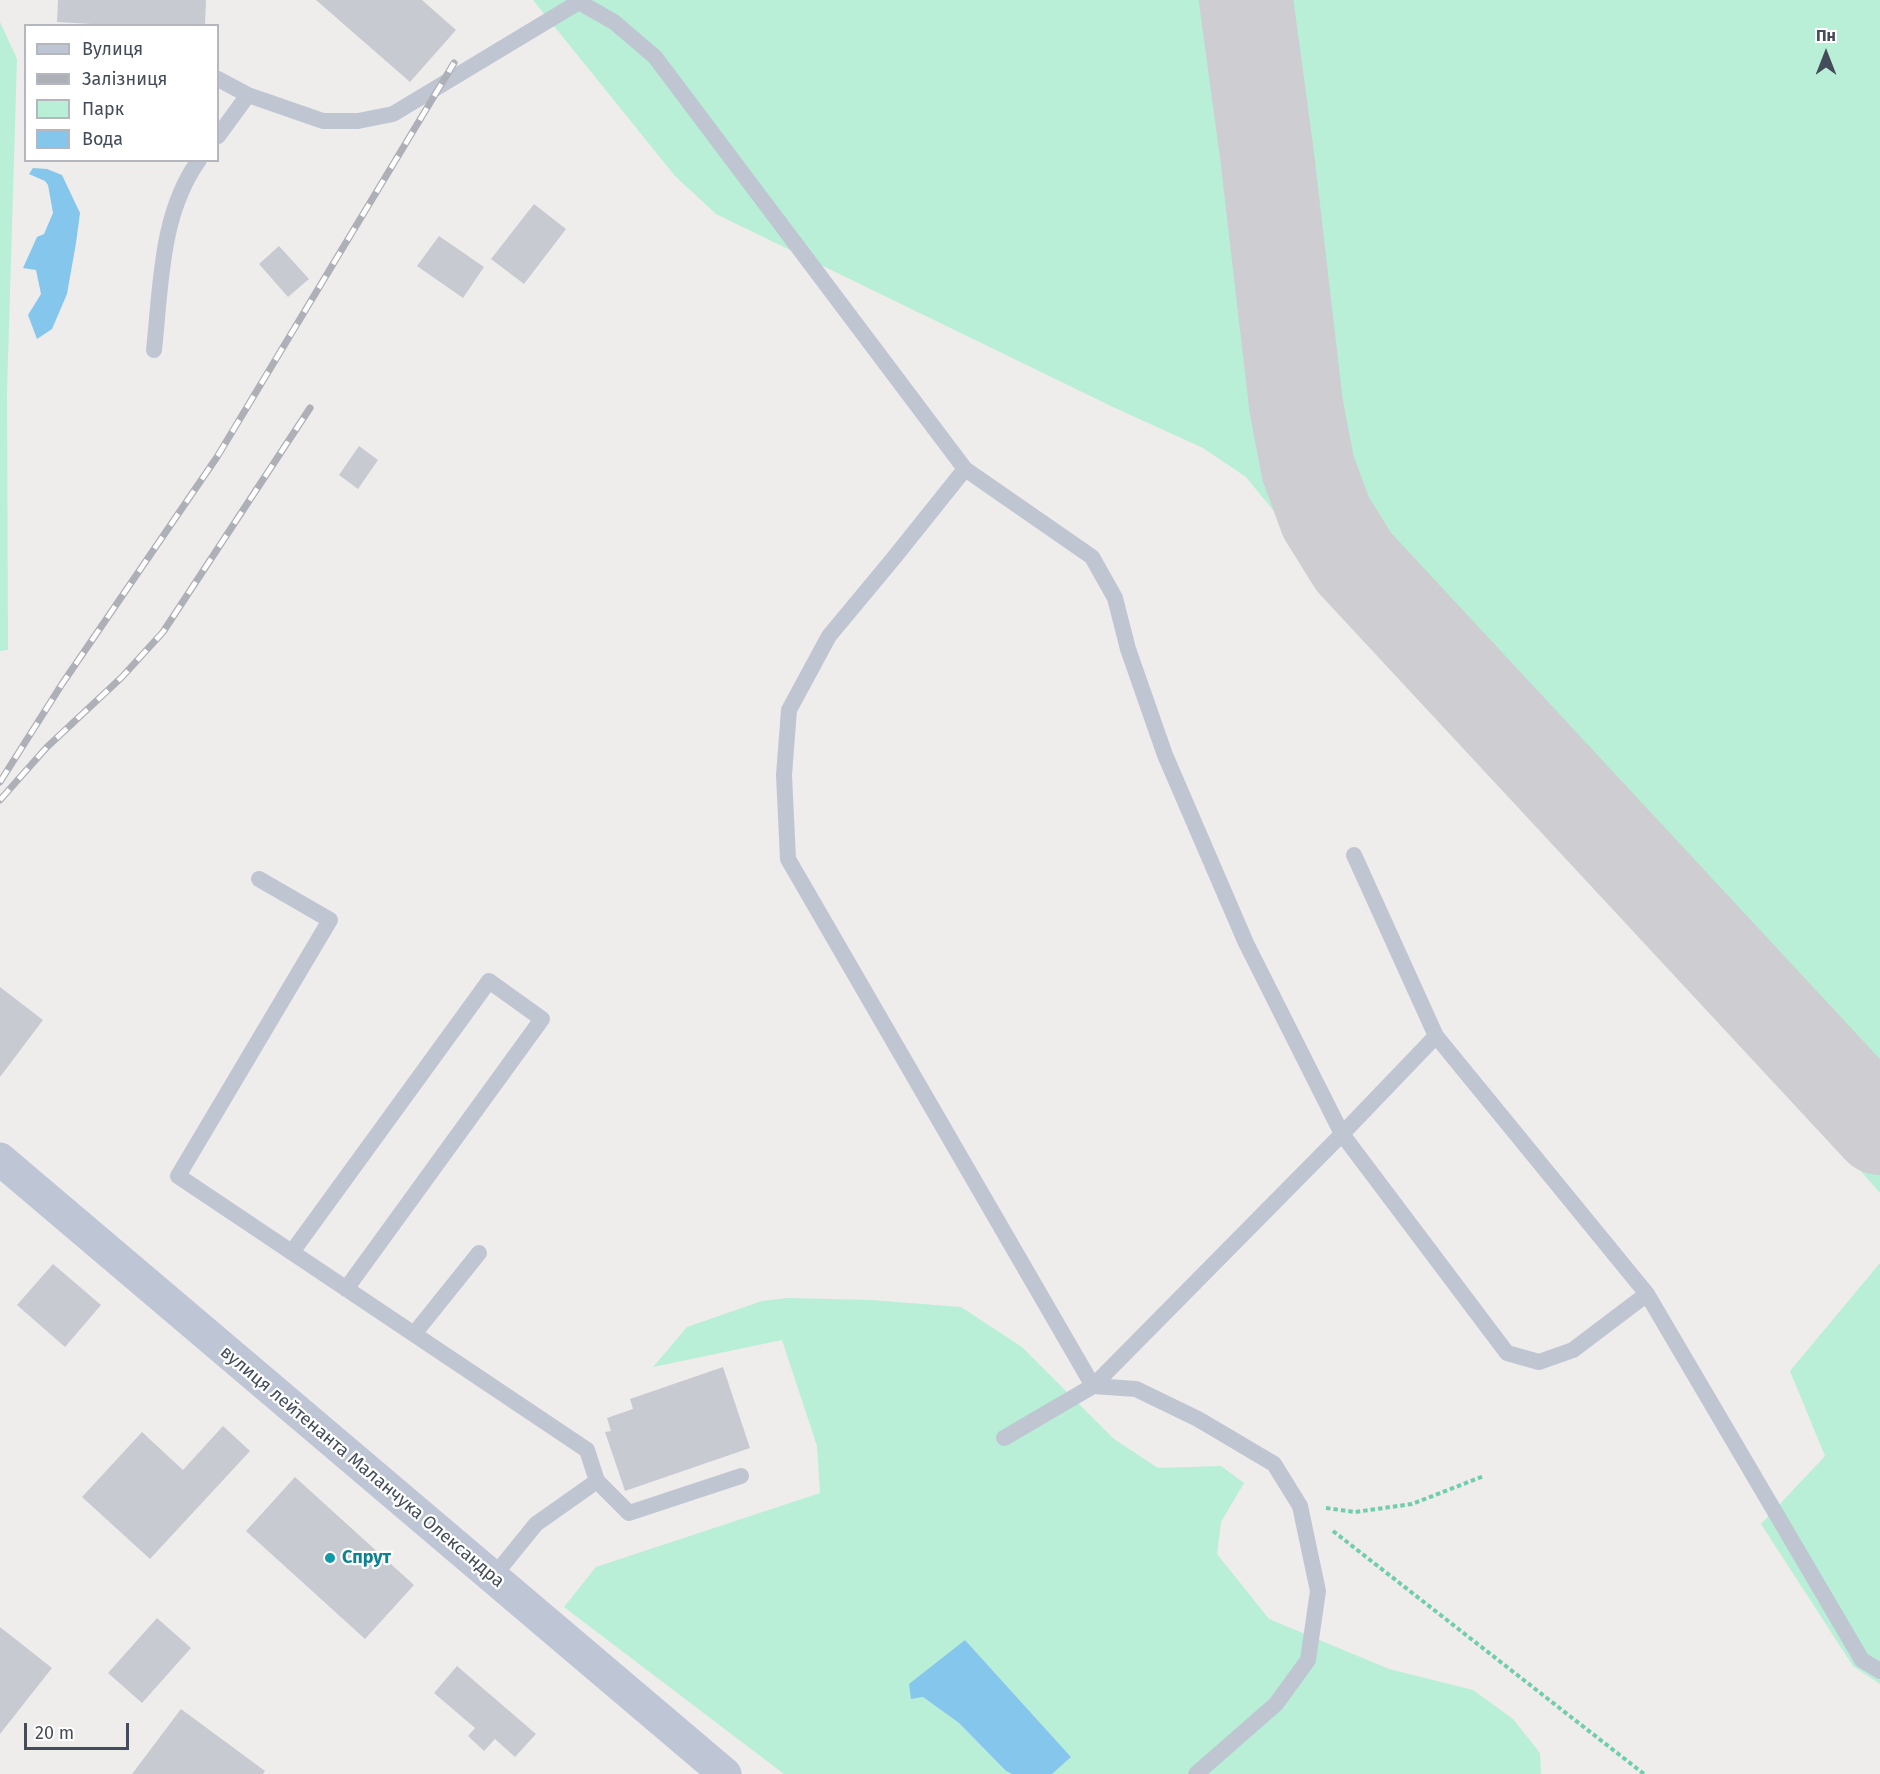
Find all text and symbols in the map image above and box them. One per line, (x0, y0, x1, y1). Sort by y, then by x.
legend (24, 24, 219, 162)
north arrow (1796, 24, 1856, 84)
text: Пн (1816, 26, 1836, 45)
text: Вулиця (82, 38, 143, 60)
text: Залізниця (82, 68, 168, 90)
text: Парк (82, 98, 124, 120)
text: Вода (82, 128, 123, 150)
street label: вулиця лейтенанта Маланчука Олександра (215, 1342, 509, 1592)
place label: Спрут (342, 1547, 391, 1569)
marker: Спрут (323, 1551, 337, 1565)
scale bar (27, 1711, 132, 1749)
text: 20 m (35, 1722, 74, 1744)

